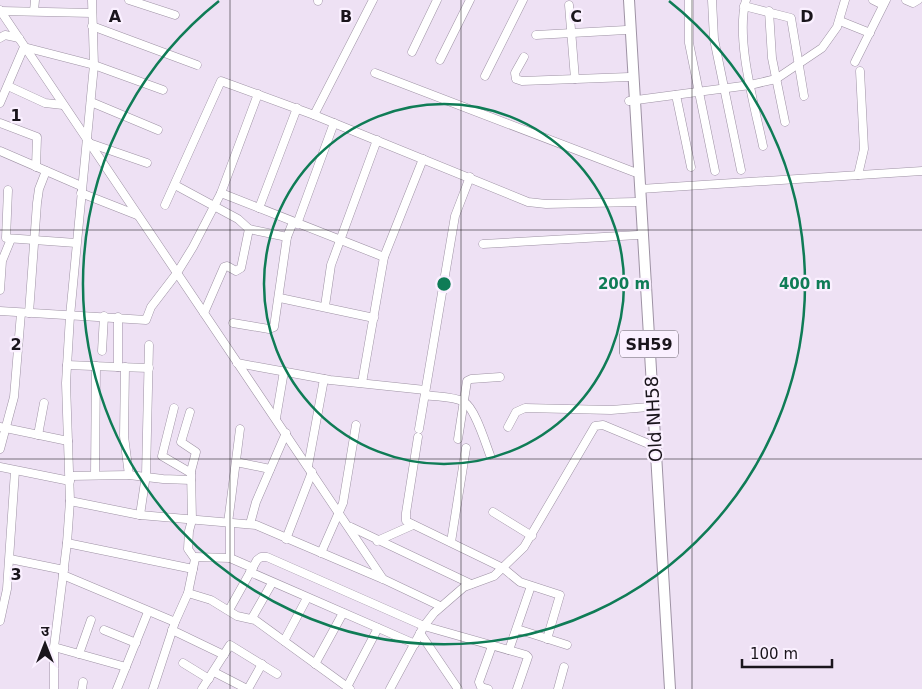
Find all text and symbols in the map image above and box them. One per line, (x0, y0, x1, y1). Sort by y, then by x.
text: A (109, 7, 122, 26)
text: B (340, 7, 352, 26)
text: C (570, 7, 582, 26)
text: D (800, 7, 814, 26)
text: 1 (10, 106, 22, 125)
centre of rings (435, 275, 453, 293)
text: 200 m (598, 275, 650, 293)
text: 400 m (779, 275, 831, 293)
road number: SH59 (620, 330, 678, 358)
text: 2 (10, 335, 22, 354)
street label: Old NH58 (641, 375, 666, 463)
text: 3 (10, 565, 22, 584)
north arrow (20, 619, 70, 669)
text: उ (41, 623, 50, 639)
scale bar (742, 636, 832, 668)
text: 100 m (750, 645, 798, 663)

